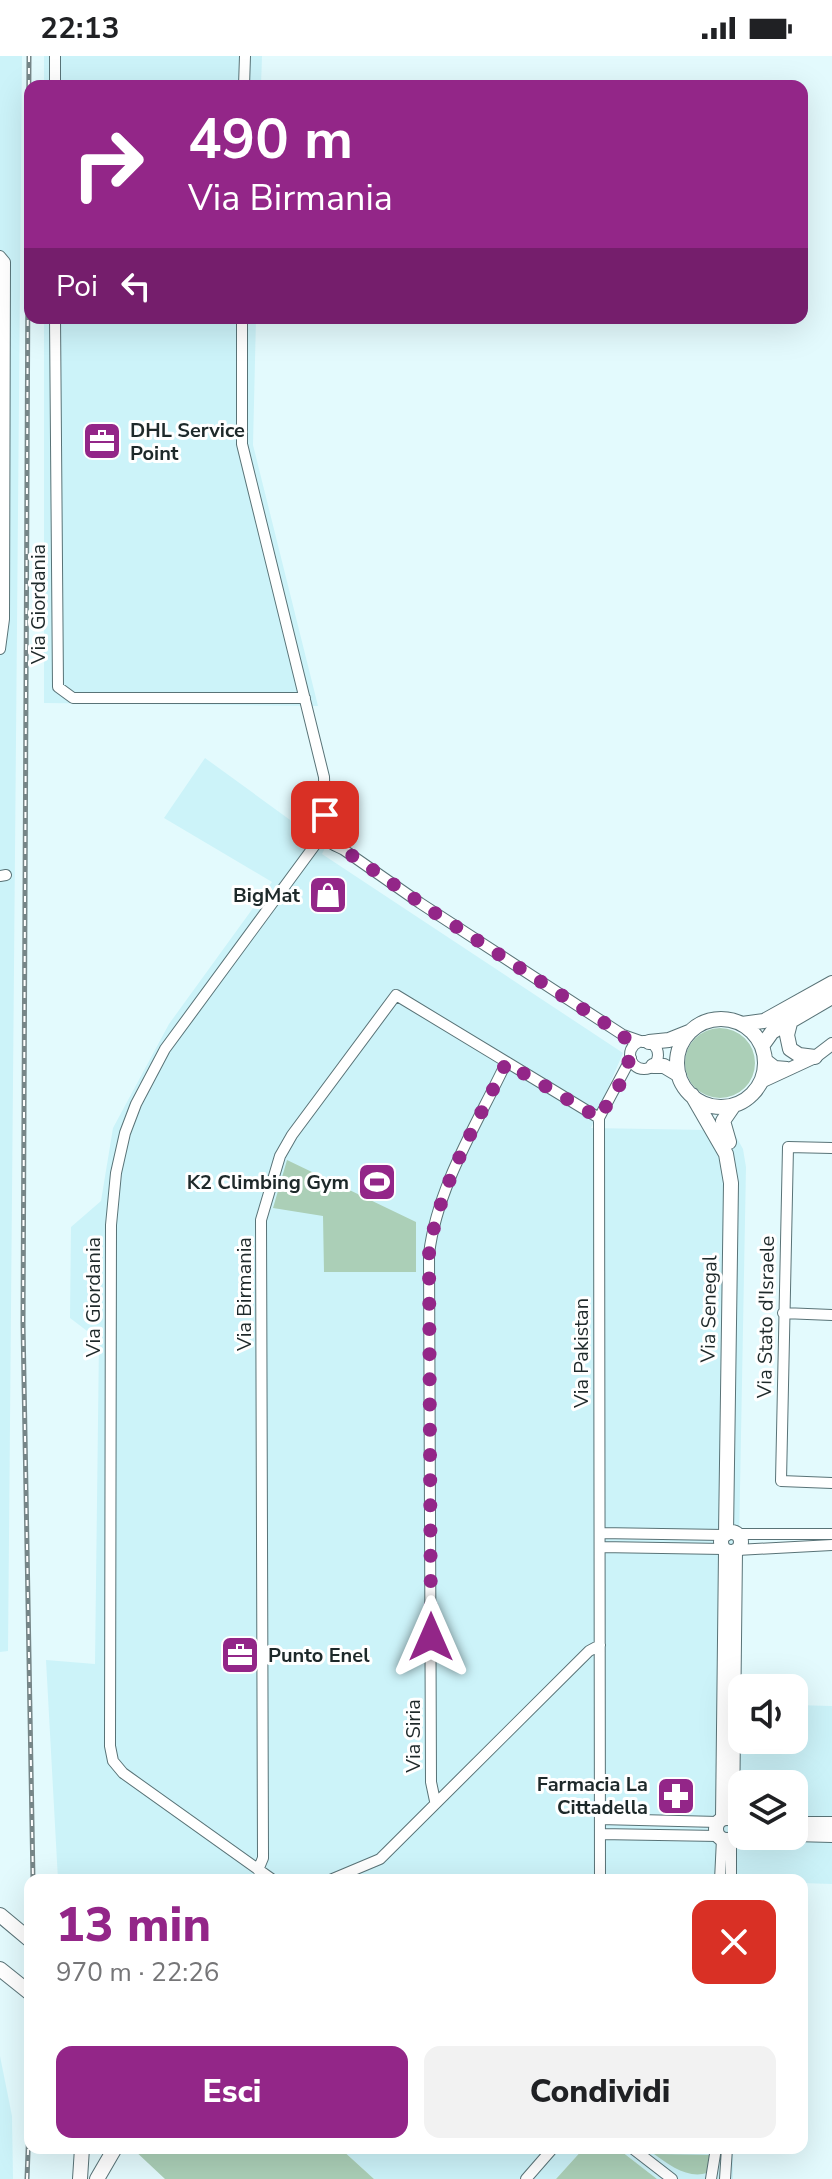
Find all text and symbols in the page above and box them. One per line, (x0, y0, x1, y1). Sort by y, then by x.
text: 22:13 (40, 8, 119, 49)
text: 490 m (188, 101, 353, 178)
icon: right (56, 112, 160, 216)
text: Via Birmania (188, 174, 393, 223)
icon: left (114, 264, 158, 308)
text: Poi (56, 266, 98, 307)
place label: DHL Service Point (130, 417, 245, 467)
office icon: DHL Service Point (81, 420, 123, 462)
street label: Via Giordania (25, 544, 52, 665)
pin (291, 781, 359, 849)
icon: arrive (303, 793, 347, 837)
shop icon: BigMat (307, 874, 349, 916)
place label: BigMat (233, 882, 300, 909)
sports icon: K2 Climbing Gym (356, 1161, 398, 1203)
place label: K2 Climbing Gym (187, 1169, 349, 1196)
street label: Via Stato d'Israele (751, 1235, 781, 1400)
street label: Via Giordania (80, 1237, 107, 1358)
street label: Via Birmania (231, 1237, 258, 1352)
street label: Via Senegal (695, 1255, 723, 1364)
street label: Via Pakistan (568, 1298, 595, 1409)
position arrow (389, 1595, 473, 1679)
office icon: Punto Enel (219, 1634, 261, 1676)
place label: Punto Enel (268, 1642, 370, 1669)
map controls (728, 1674, 808, 1850)
button: sound (728, 1674, 808, 1754)
street label: Via Siria (400, 1699, 427, 1774)
button: layers (728, 1770, 808, 1850)
place label: Farmacia La Cittadella (537, 1771, 648, 1821)
pharmacy icon: Farmacia La Cittadella (655, 1775, 697, 1817)
text: 13 min (56, 1892, 211, 1958)
button: close (692, 1900, 776, 1984)
text: 970 m · 22:26 (56, 1955, 219, 1990)
button: Esci (56, 2046, 408, 2138)
button: Condividi (424, 2046, 776, 2138)

